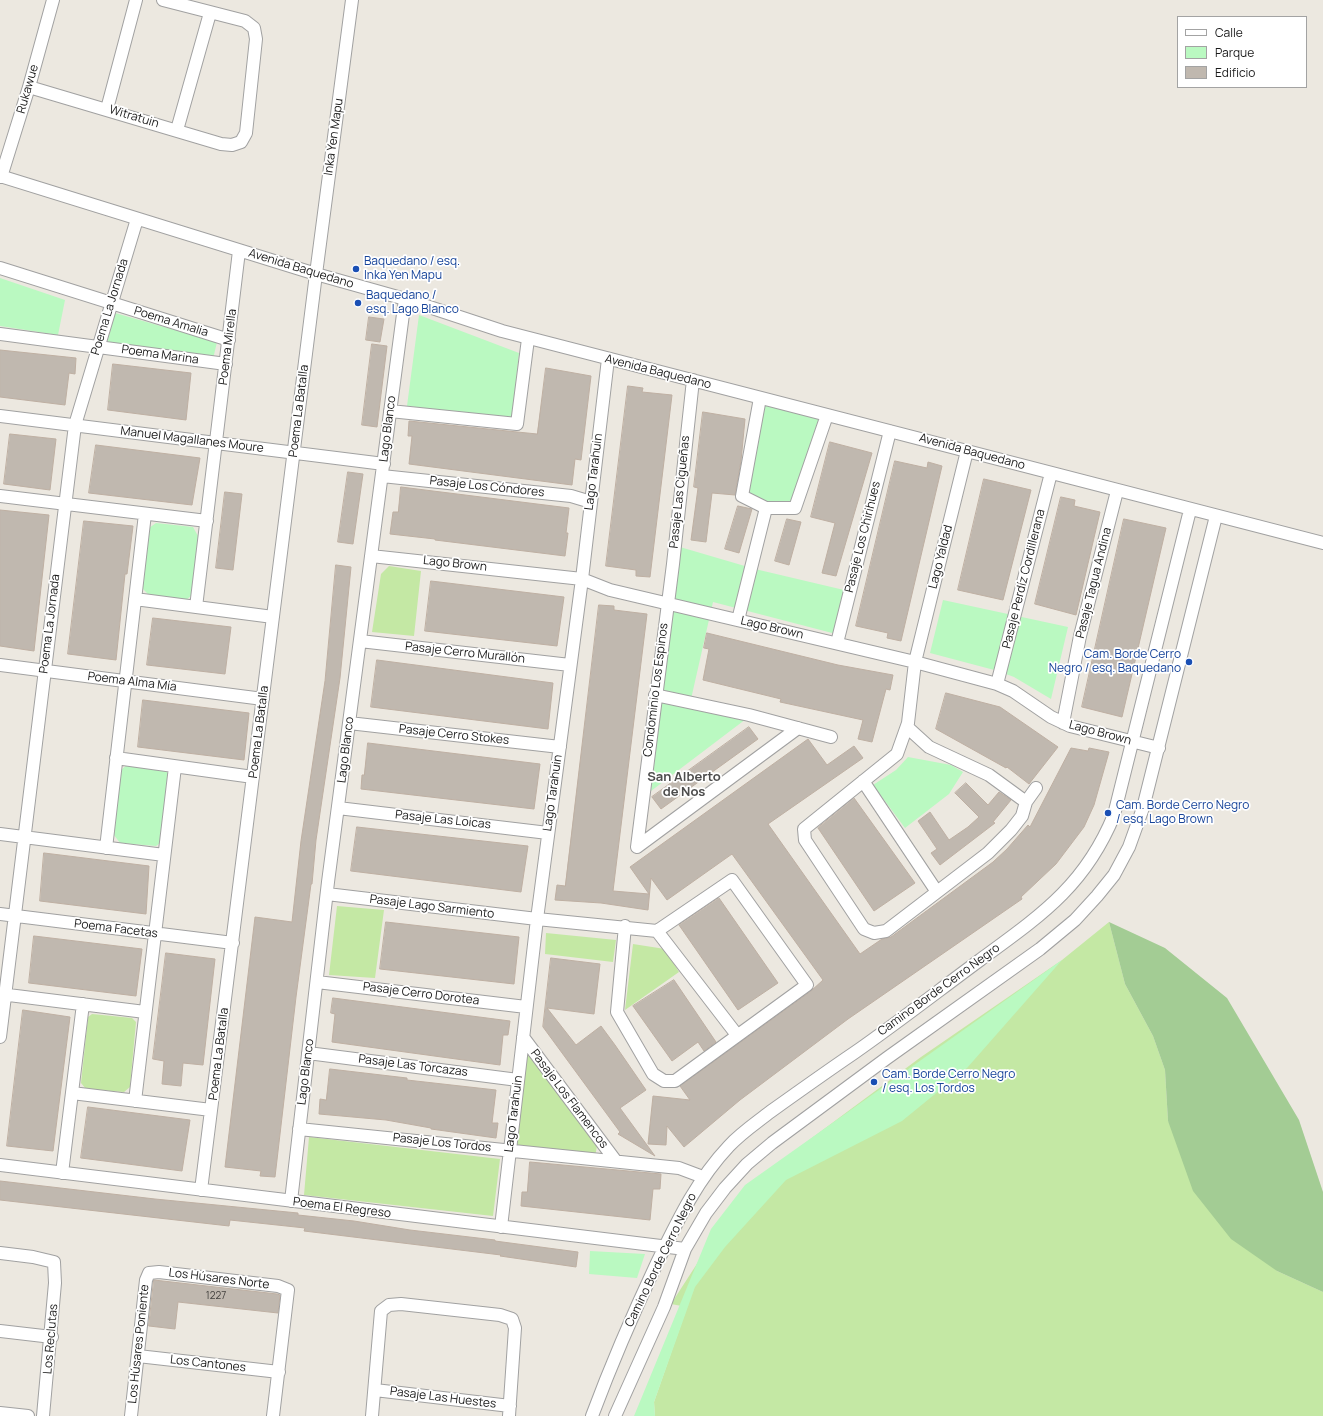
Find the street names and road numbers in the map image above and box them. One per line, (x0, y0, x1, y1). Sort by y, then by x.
street label: Rukawue (14, 63, 42, 115)
street label: Inka Yen Mapu (321, 97, 347, 177)
street label: Witratuin (107, 103, 161, 131)
street label: Avenida Baquedano (247, 246, 355, 292)
street label: Poema La Jornada (88, 257, 132, 357)
street label: Poema Amalia (132, 304, 210, 340)
street label: Poema Mirella (216, 308, 240, 386)
street label: Poema Marina (120, 342, 200, 368)
street label: Avenida Baquedano (603, 352, 713, 392)
street label: Poema La Batalla (286, 364, 312, 458)
street label: Lago Blanco (377, 395, 399, 463)
street label: Manuel Magallanes Moure (119, 424, 265, 456)
street label: Avenida Baquedano (917, 431, 1027, 473)
street label: Lago Tarahuin (582, 433, 606, 511)
street label: Pasaje Las Cigueñas (667, 435, 693, 549)
street label: Pasaje Los Cóndores (429, 474, 545, 500)
street label: Pasaje Los Chirihues (842, 480, 884, 594)
street label: Pasaje Perdíz Cordillerana (1000, 508, 1048, 650)
street label: Lago Yaldad (926, 524, 956, 590)
street label: Pasaje Tagua Andina (1073, 526, 1115, 640)
street label: Lago Brown (422, 553, 488, 575)
street label: Poema La Jornada (37, 573, 63, 675)
street label: Lago Brown (739, 614, 805, 642)
street label: Condominio Los Espinos (641, 622, 671, 758)
street label: Pasaje Cerro Murallón (404, 640, 526, 666)
street label: Poema Alma Mía (87, 669, 177, 695)
street label: Poema La Batalla (246, 685, 272, 779)
street label: Lago Blanco (335, 716, 357, 784)
street label: Lago Brown (1067, 718, 1133, 748)
street label: Pasaje Cerro Stokes (398, 722, 510, 748)
street label: Lago Tarahuin (540, 754, 566, 832)
street label: Pasaje Las Loicas (394, 808, 492, 832)
street label: Pasaje Lago Sarmiento (369, 892, 495, 922)
street label: Poema Facetas (73, 917, 159, 941)
street label: Camino Borde Cerro Negro (875, 941, 1003, 1039)
street label: Pasaje Cerro Dorotea (362, 980, 480, 1008)
street label: Poema La Batalla (206, 1007, 232, 1101)
street label: Lago Blanco (295, 1038, 317, 1106)
street label: Pasaje Los Flamencos (527, 1047, 611, 1151)
street label: Pasaje Las Torcazas (357, 1052, 469, 1080)
street label: Lago Tarahuin (502, 1075, 526, 1153)
street label: Pasaje Los Tordos (392, 1131, 492, 1155)
street label: Camino Borde Cerro Negro (622, 1191, 700, 1329)
street label: Poema El Regreso (292, 1195, 392, 1221)
street label: Los Húsares Norte (168, 1266, 270, 1292)
street label: Los Húsares Poniente (126, 1284, 152, 1404)
street label: Los Reclutas (41, 1303, 61, 1375)
street label: Los Cantones (169, 1353, 247, 1375)
street label: Pasaje Las Huestes (389, 1384, 497, 1412)

